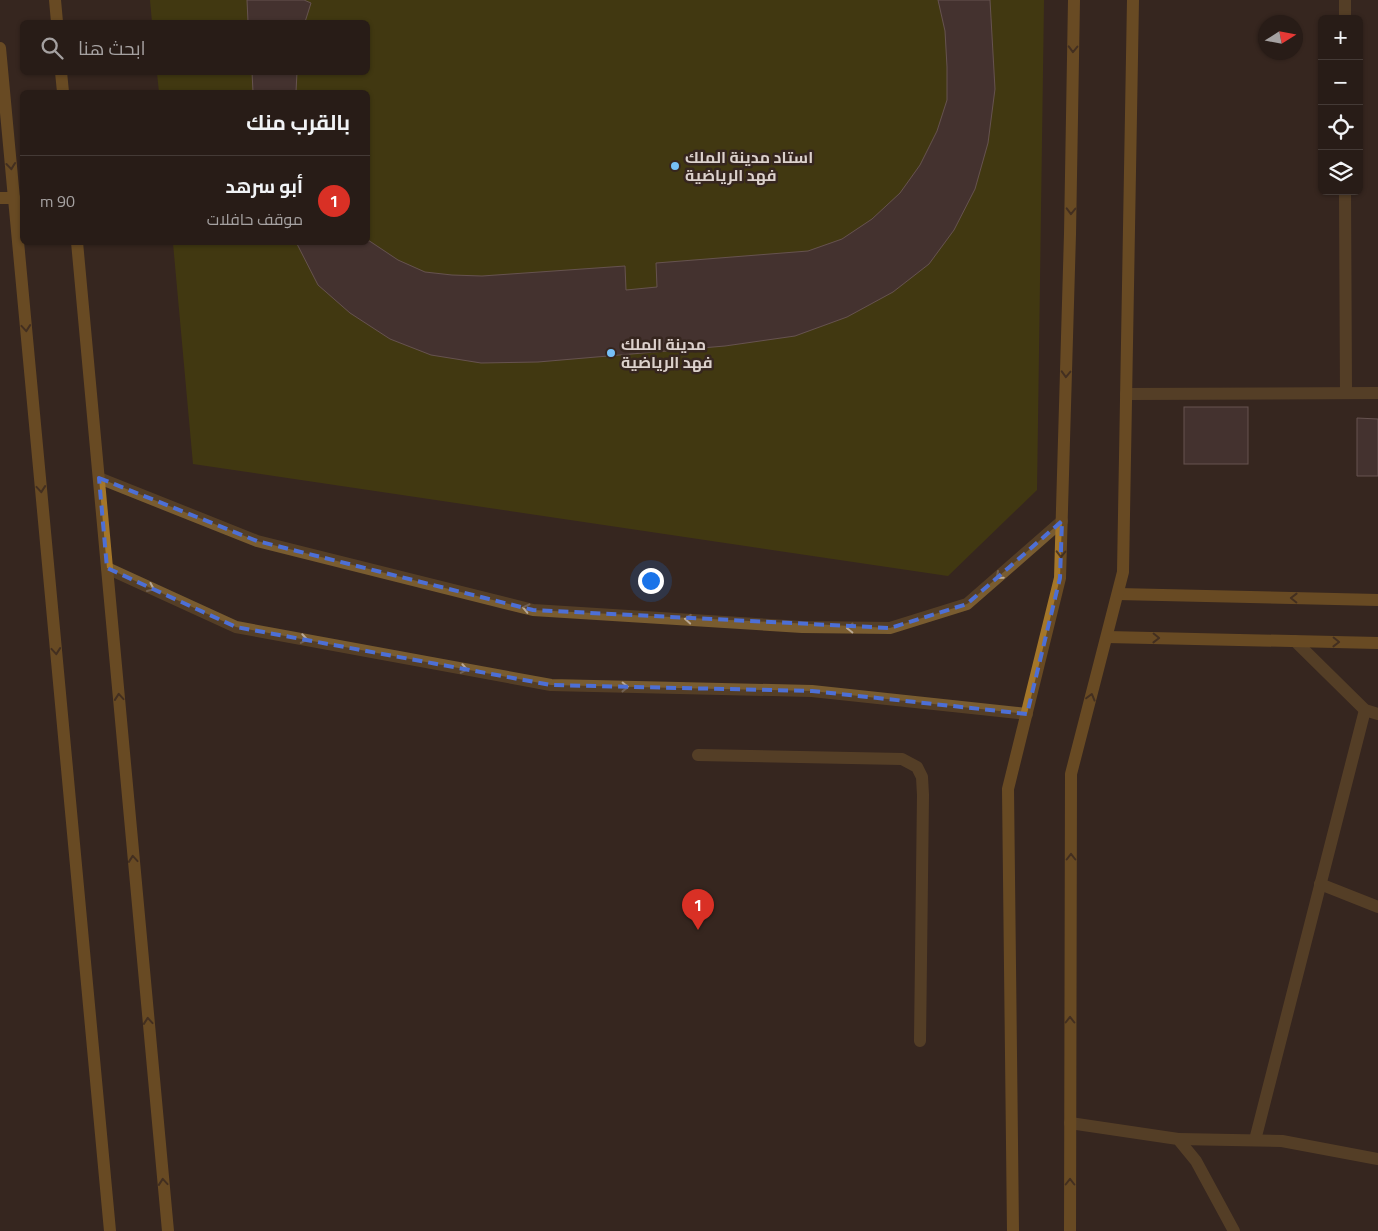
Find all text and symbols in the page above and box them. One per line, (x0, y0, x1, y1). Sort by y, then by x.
north arrow (1258, 15, 1303, 60)
map controls (1318, 15, 1363, 195)
button: + (1318, 15, 1363, 60)
search box (20, 20, 370, 75)
text: ابحث هنا (78, 30, 146, 66)
icon: search (38, 34, 66, 62)
one-way arrow (1068, 45, 1078, 53)
button: − (1318, 60, 1363, 105)
text: بالقرب منك (246, 103, 350, 142)
button: locate (1318, 105, 1363, 150)
place label: استاد مدينة الملك فهد الرياضية (685, 142, 813, 190)
button: layers (1318, 150, 1363, 195)
marker: استاد مدينة الملك فهد الرياضية (669, 160, 681, 172)
one-way arrow (5, 162, 16, 170)
text: أبو سرهد (226, 168, 303, 204)
text: 90 m (40, 186, 75, 216)
text: 1 (330, 186, 338, 216)
text: موقف حافلات (207, 204, 303, 234)
one-way arrow (1065, 207, 1076, 215)
one-way arrow (21, 324, 32, 332)
place label: مدينة الملك فهد الرياضية (621, 329, 713, 377)
marker: مدينة الملك فهد الرياضية (605, 347, 617, 359)
one-way arrow (1061, 370, 1071, 378)
one-way arrow (36, 486, 47, 494)
one-way arrow (1056, 550, 1066, 558)
your location (638, 568, 664, 594)
one-way arrow (995, 571, 1004, 580)
one-way arrow (146, 582, 155, 593)
one-way arrow (1290, 593, 1298, 603)
one-way arrow (522, 603, 531, 614)
one-way arrow (684, 614, 692, 625)
one-way arrow (846, 622, 854, 633)
one-way arrow (1152, 633, 1160, 643)
one-way arrow (300, 634, 309, 644)
one-way arrow (1332, 637, 1340, 647)
one-way arrow (51, 648, 62, 656)
one-way arrow (460, 663, 468, 674)
one-way arrow (622, 682, 629, 692)
one-way arrow (113, 693, 124, 701)
one-way arrow (1085, 693, 1096, 702)
one-way arrow (1066, 853, 1076, 861)
one-way arrow (128, 855, 139, 863)
pin: 1 (682, 889, 714, 930)
one-way arrow (143, 1016, 154, 1024)
one-way arrow (1065, 1016, 1076, 1024)
one-way arrow (158, 1178, 169, 1186)
one-way arrow (1065, 1178, 1075, 1186)

